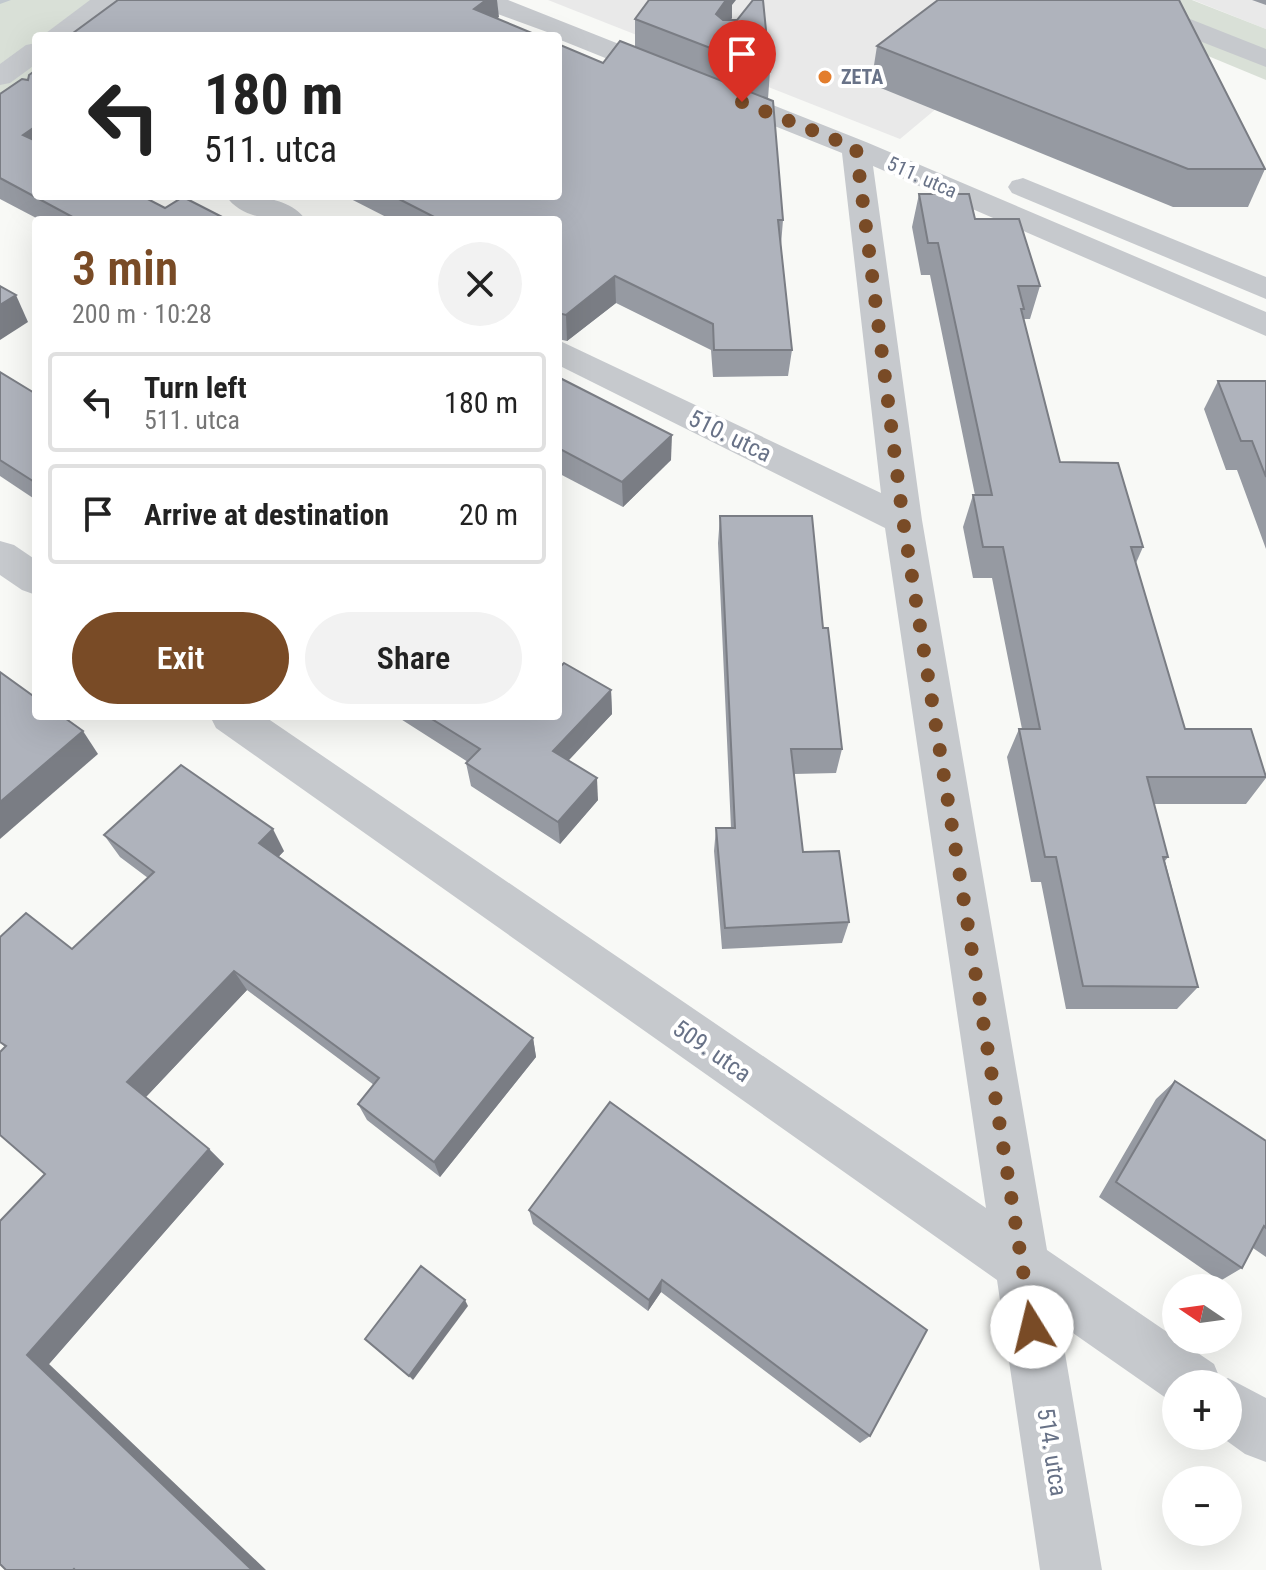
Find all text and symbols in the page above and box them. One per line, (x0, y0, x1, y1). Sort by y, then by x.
pin (708, 20, 776, 102)
icon: arrive (720, 32, 764, 76)
text: 180 m (204, 62, 343, 128)
icon: left (72, 64, 176, 168)
place label: ZETA (841, 65, 883, 89)
marker: ZETA (816, 68, 834, 86)
text: 511. utca (204, 129, 337, 171)
street label: 511. utca (883, 151, 961, 203)
text: 3 min (72, 240, 178, 297)
button: close (438, 242, 522, 326)
text: 200 m · 10:28 (72, 299, 212, 329)
text: Turn left (144, 370, 247, 405)
icon: left (76, 380, 120, 424)
text: 180 m (444, 385, 518, 420)
street label: 510. utca (684, 404, 776, 468)
text: 511. utca (144, 405, 240, 435)
icon: arrive (76, 492, 120, 536)
text: Arrive at destination (144, 497, 389, 532)
text: 20 m (459, 497, 518, 532)
button: Exit (72, 612, 289, 704)
button: Share (305, 612, 522, 704)
street label: 509. utca (668, 1014, 756, 1088)
north arrow (1162, 1274, 1242, 1354)
map controls (1162, 1274, 1242, 1546)
position arrow (990, 1285, 1074, 1369)
button: + (1162, 1370, 1242, 1450)
street label: 514. utca (1031, 1406, 1073, 1498)
button: − (1162, 1466, 1242, 1546)

